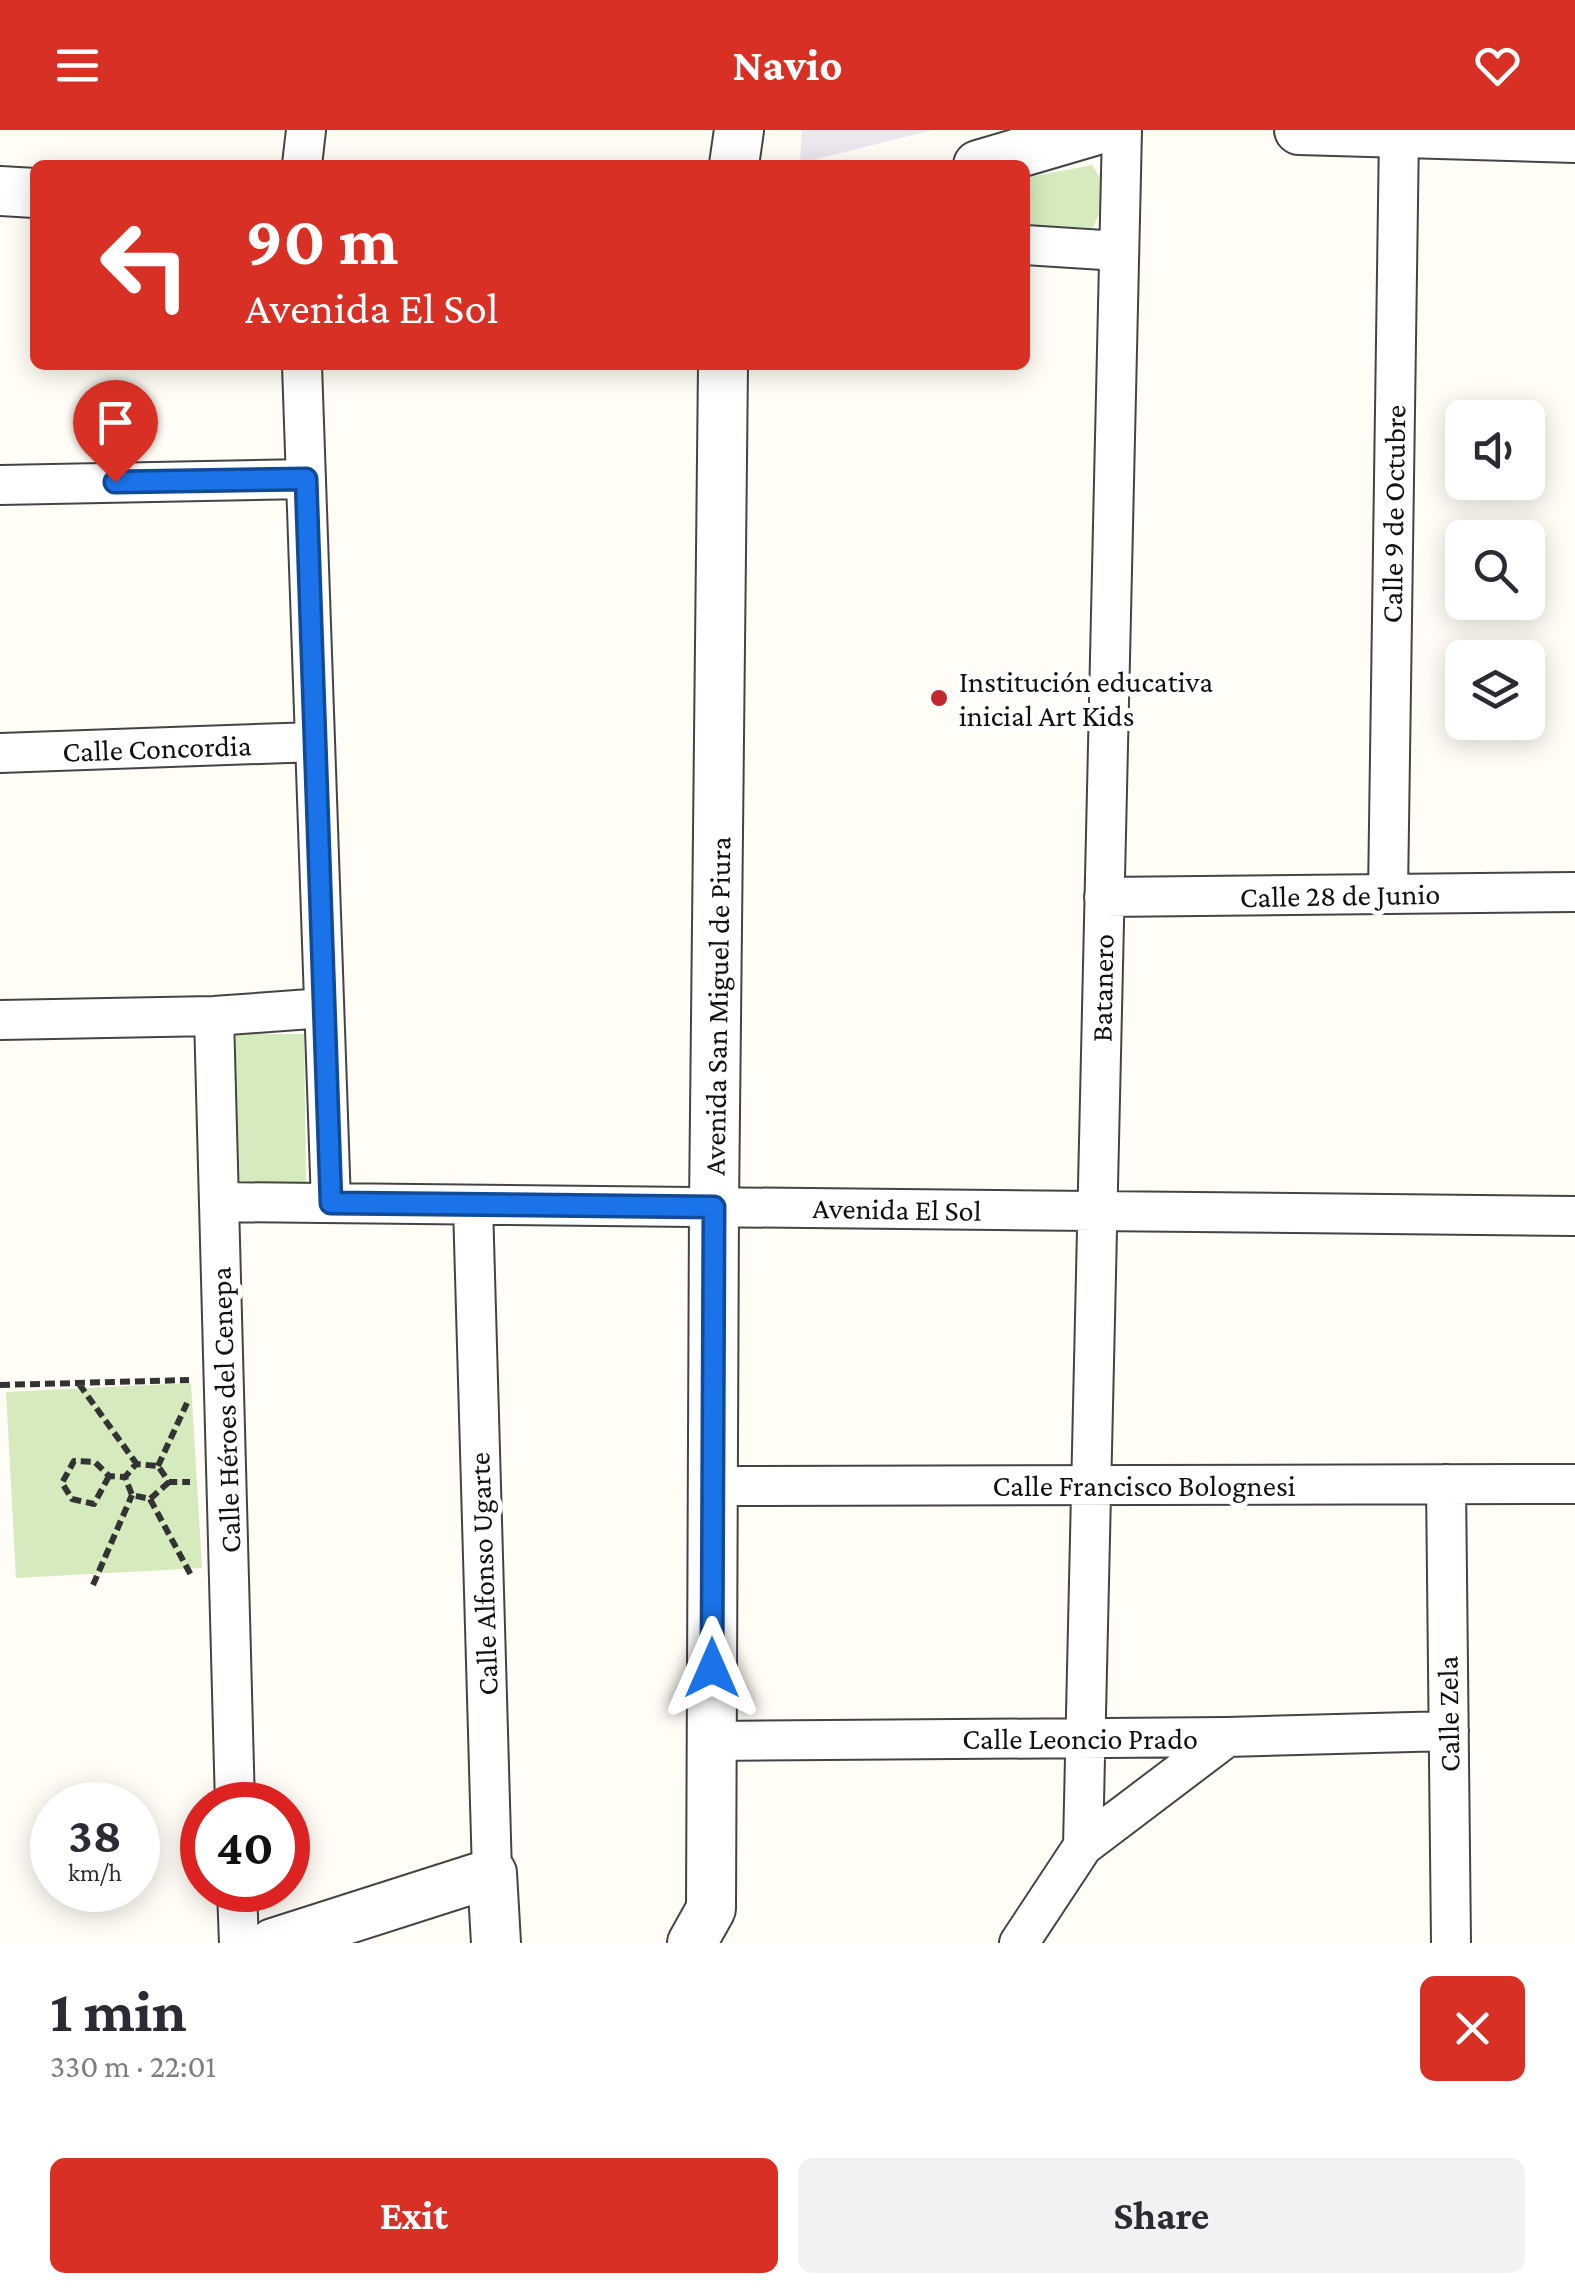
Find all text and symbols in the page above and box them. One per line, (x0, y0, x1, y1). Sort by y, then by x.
icon: menu (50, 38, 105, 93)
icon: heart (1470, 38, 1525, 93)
text: Navio (732, 40, 843, 90)
icon: left (80, 200, 210, 330)
text: 90 m (245, 201, 398, 279)
text: Avenida El Sol (245, 283, 499, 333)
pin (73, 380, 158, 483)
icon: arrive (88, 395, 143, 450)
map controls (1445, 400, 1545, 740)
button: sound (1445, 400, 1545, 500)
street label: Calle 9 de Octubre (1375, 404, 1411, 624)
button: search (1445, 520, 1545, 620)
button: layers (1445, 640, 1545, 740)
place label: Institución educativa inicial Art Kids (959, 665, 1213, 732)
marker: Institución educativa inicial Art Kids (928, 687, 950, 709)
street label: Calle Concordia (62, 728, 252, 768)
street label: Avenida San Miguel de Piura (698, 836, 737, 1176)
street label: Calle 28 de Junio (1240, 877, 1440, 913)
street label: Batanero (1085, 934, 1119, 1042)
street label: Avenida El Sol (812, 1191, 982, 1227)
street label: Calle Héroes del Cenepa (204, 1266, 247, 1554)
street label: Calle Alfonso Ugarte (462, 1452, 505, 1696)
street label: Calle Francisco Bolognesi (992, 1469, 1296, 1503)
position arrow (660, 1616, 764, 1720)
street label: Calle Zela (1430, 1655, 1466, 1773)
street label: Calle Leoncio Prado (962, 1722, 1198, 1755)
speed limit sign: 40 (180, 1782, 310, 1912)
text: 38 (68, 1807, 122, 1863)
text: km/h (68, 1859, 122, 1886)
button: close (1420, 1976, 1525, 2081)
text: 1 min (50, 1977, 187, 2044)
text: 330 m · 22:01 (50, 2048, 216, 2084)
button: Exit (50, 2158, 778, 2273)
button: Share (798, 2158, 1525, 2273)

